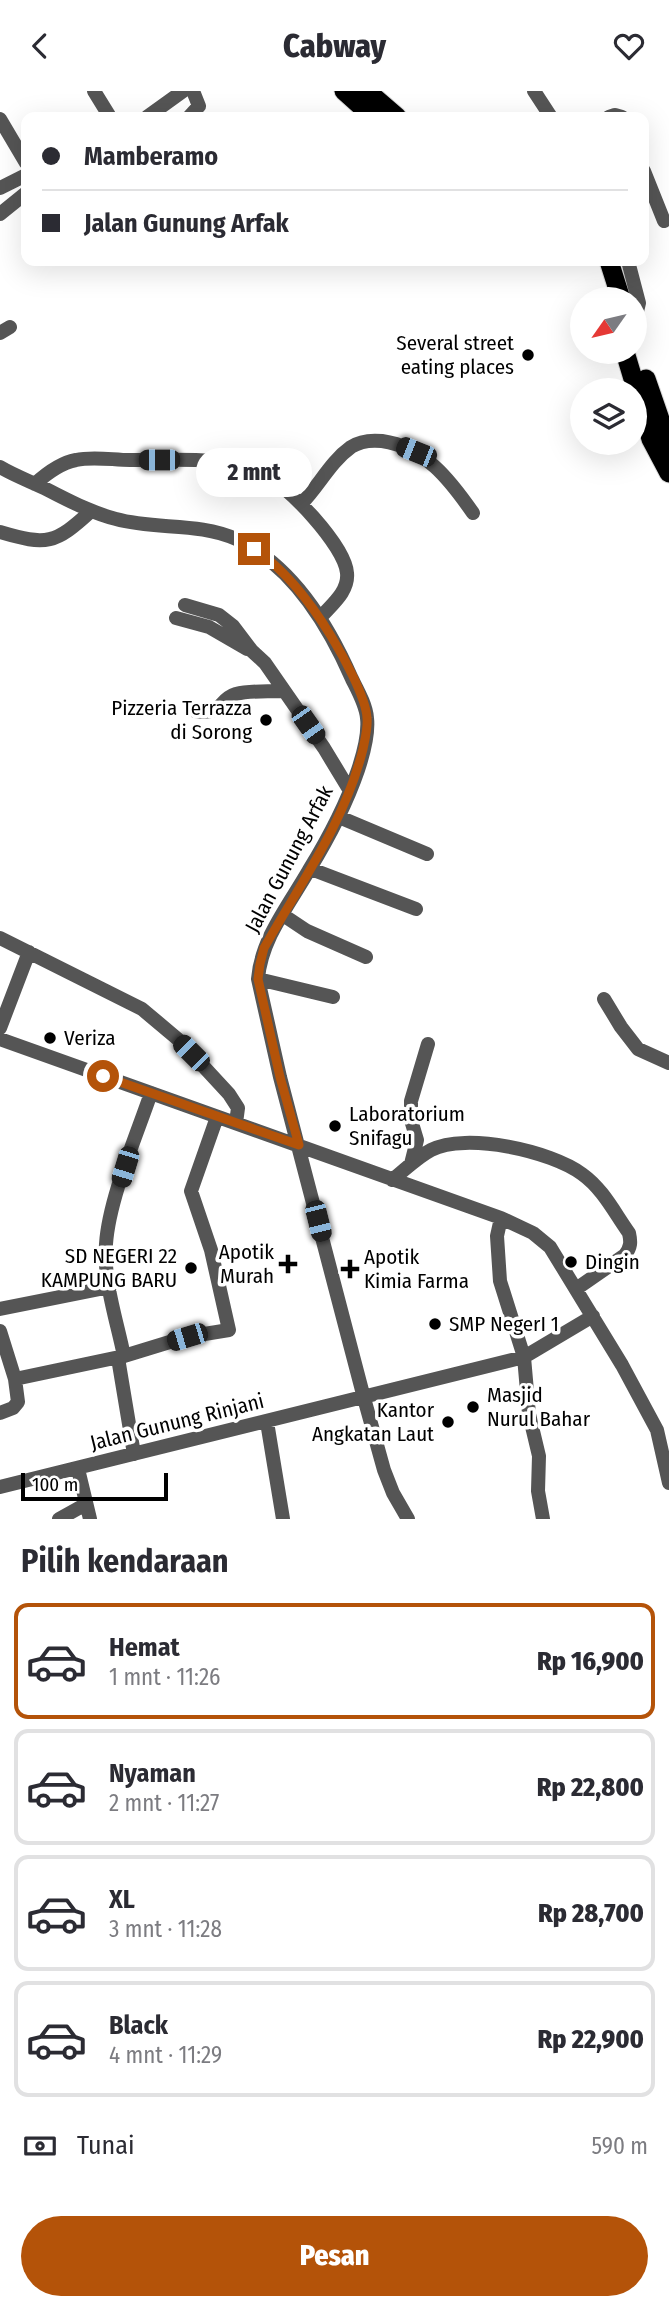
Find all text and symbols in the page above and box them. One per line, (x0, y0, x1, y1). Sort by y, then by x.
icon: back (21, 27, 59, 65)
text: Cabway (283, 27, 386, 65)
icon: heart (610, 27, 648, 65)
text: Mamberamo (84, 141, 218, 172)
text: Jalan Gunung Arfak (84, 208, 289, 239)
north arrow (570, 287, 648, 364)
map controls (570, 287, 647, 455)
place label: Several street eating places (396, 330, 514, 380)
marker: Several street eating places (520, 347, 536, 363)
button: layers (570, 378, 647, 455)
car (393, 434, 440, 470)
callout: 2 mnt (196, 447, 312, 497)
car (139, 450, 181, 471)
text: 2 mnt (227, 458, 281, 486)
route end (238, 533, 270, 565)
place label: Pizzeria Terrazza di Sorong (111, 695, 252, 745)
car (288, 702, 329, 748)
marker: Pizzeria Terrazza di Sorong (258, 712, 274, 728)
street label: Jalan Gunung Arfak (239, 781, 339, 937)
place label: Veriza (64, 1025, 116, 1051)
marker: Veriza (42, 1030, 58, 1046)
car (169, 1031, 214, 1075)
route start (87, 1060, 119, 1092)
place label: Laboratorium Snifagu (349, 1101, 465, 1151)
marker: Laboratorium Snifagu (327, 1118, 343, 1134)
car (109, 1144, 142, 1190)
car (303, 1198, 334, 1244)
place label: Apotik Murah (219, 1239, 274, 1289)
place label: SD NEGERI 22 KAMPUNG BARU (41, 1243, 177, 1293)
place label: Apotik Kimia Farma (364, 1244, 469, 1294)
place label: Dingin (585, 1249, 640, 1275)
marker: Dingin (563, 1254, 579, 1270)
marker: Apotik Murah (280, 1256, 296, 1272)
marker: SD NEGERI 22 KAMPUNG BARU (183, 1260, 199, 1276)
marker: Apotik Kimia Farma (342, 1261, 358, 1277)
place label: SMP NegerI 1 (449, 1311, 559, 1337)
marker: SMP NegerI 1 (427, 1316, 443, 1332)
car (164, 1321, 211, 1353)
place label: Masjid Nurul Bahar (487, 1382, 591, 1432)
street label: Jalan Gunung Rinjani (87, 1388, 267, 1456)
place label: Kantor Angkatan Laut (312, 1397, 435, 1447)
marker: Masjid Nurul Bahar (465, 1399, 481, 1415)
marker: Kantor Angkatan Laut (440, 1414, 456, 1430)
scale bar (21, 1470, 168, 1502)
text: 100 m (32, 1473, 78, 1496)
text: Pilih kendaraan (21, 1542, 229, 1580)
icon: car (25, 1630, 88, 1693)
text: Hemat (109, 1632, 180, 1663)
text: Rp 16,900 (537, 1646, 644, 1677)
text: 1 mnt · 11:26 (109, 1663, 220, 1691)
icon: car (25, 1756, 88, 1819)
text: Nyaman (109, 1758, 196, 1789)
text: Rp 22,800 (537, 1772, 644, 1803)
text: 2 mnt · 11:27 (109, 1789, 219, 1817)
icon: car (25, 1882, 88, 1945)
text: XL (109, 1884, 135, 1915)
text: Rp 28,700 (538, 1898, 644, 1929)
text: 3 mnt · 11:28 (109, 1915, 222, 1943)
icon: car (25, 2008, 88, 2071)
text: Black (109, 2010, 168, 2041)
text: Rp 22,900 (538, 2024, 644, 2055)
text: 4 mnt · 11:29 (109, 2041, 222, 2069)
icon: cash (21, 2127, 59, 2165)
text: Tunai (77, 2130, 135, 2161)
text: 590 m (592, 2132, 648, 2160)
button: Pesan (21, 2216, 648, 2296)

